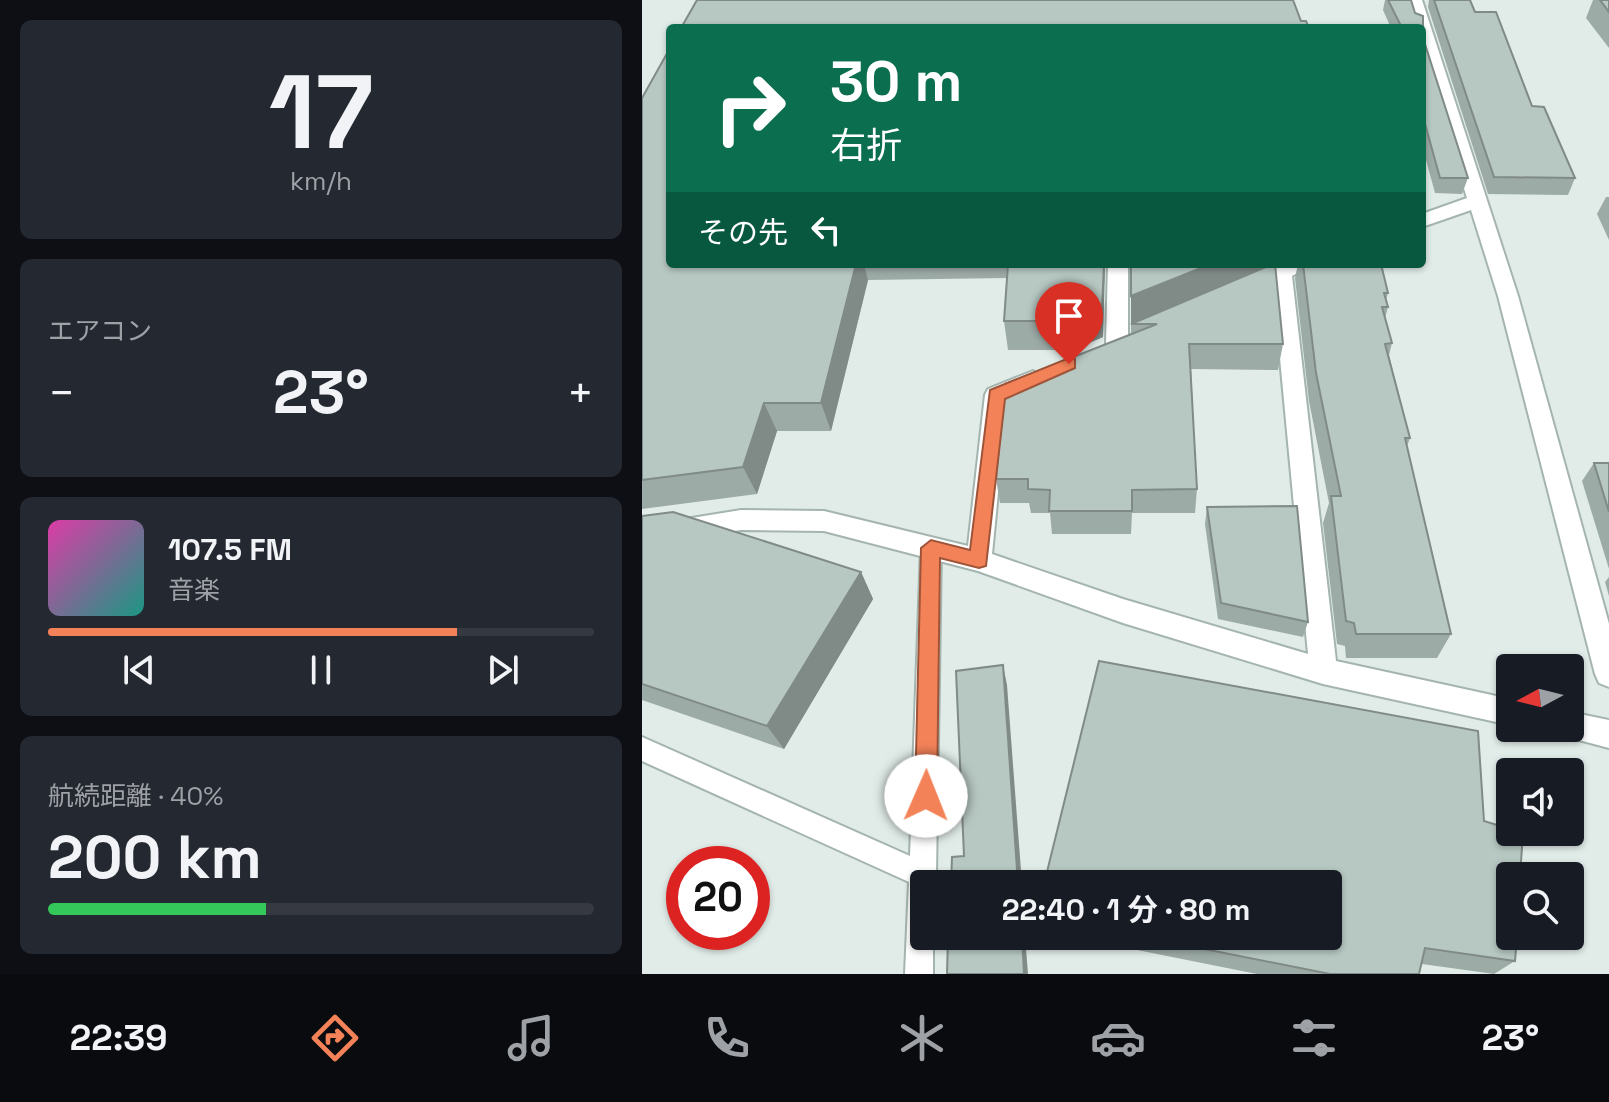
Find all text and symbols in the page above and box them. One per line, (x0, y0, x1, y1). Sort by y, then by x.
text: 17 (269, 46, 373, 178)
text: 30 m (830, 46, 962, 117)
icon: right (698, 56, 802, 160)
text: 右折 (830, 123, 902, 169)
text: km/h (290, 164, 352, 198)
icon: left (804, 208, 848, 252)
text: その先 (698, 213, 788, 252)
pin (1035, 282, 1103, 364)
icon: arrive (1047, 294, 1091, 338)
text: エアコン (48, 314, 152, 348)
text: 23° (273, 354, 369, 431)
text: − (48, 365, 75, 421)
text: + (567, 365, 594, 421)
text: 107.5 FM (168, 530, 292, 569)
text: 音楽 (168, 573, 220, 607)
icon: previous (117, 648, 161, 692)
icon: pause (299, 648, 343, 692)
icon: next (481, 648, 525, 692)
north arrow (1496, 654, 1584, 742)
map controls (1496, 654, 1584, 950)
position arrow (884, 754, 968, 838)
button: sound (1496, 758, 1584, 846)
text: 航続距離 · 40% (48, 779, 223, 813)
text: 200 km (48, 819, 262, 896)
speed limit sign: 20 (666, 846, 770, 950)
button: search (1496, 862, 1584, 950)
text: 22:40 · 1 分 · 80 m (1002, 890, 1250, 929)
icon: directions (307, 1010, 363, 1066)
icon: music (503, 1010, 559, 1066)
icon: phone (699, 1010, 755, 1066)
icon: climate (894, 1010, 950, 1066)
icon: car (1090, 1010, 1146, 1066)
icon: filters (1286, 1010, 1342, 1066)
text: 22:39 (70, 1015, 168, 1061)
text: 23° (1482, 1015, 1539, 1061)

